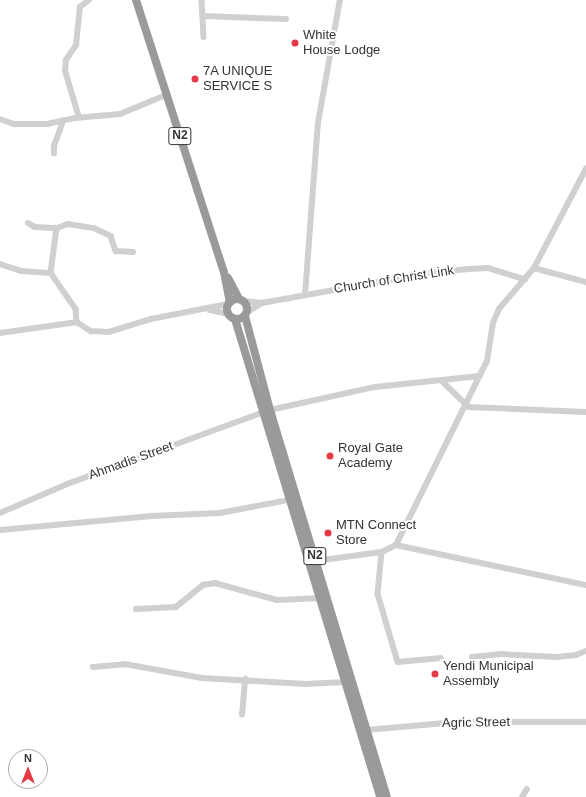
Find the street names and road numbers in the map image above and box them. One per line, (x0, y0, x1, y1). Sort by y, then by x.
road number: N2 (168, 126, 192, 146)
street label: Church of Christ Link (333, 263, 455, 297)
street label: Ahmadis Street (87, 438, 175, 484)
road number: N2 (303, 546, 327, 566)
street label: Agric Street (442, 715, 510, 731)

